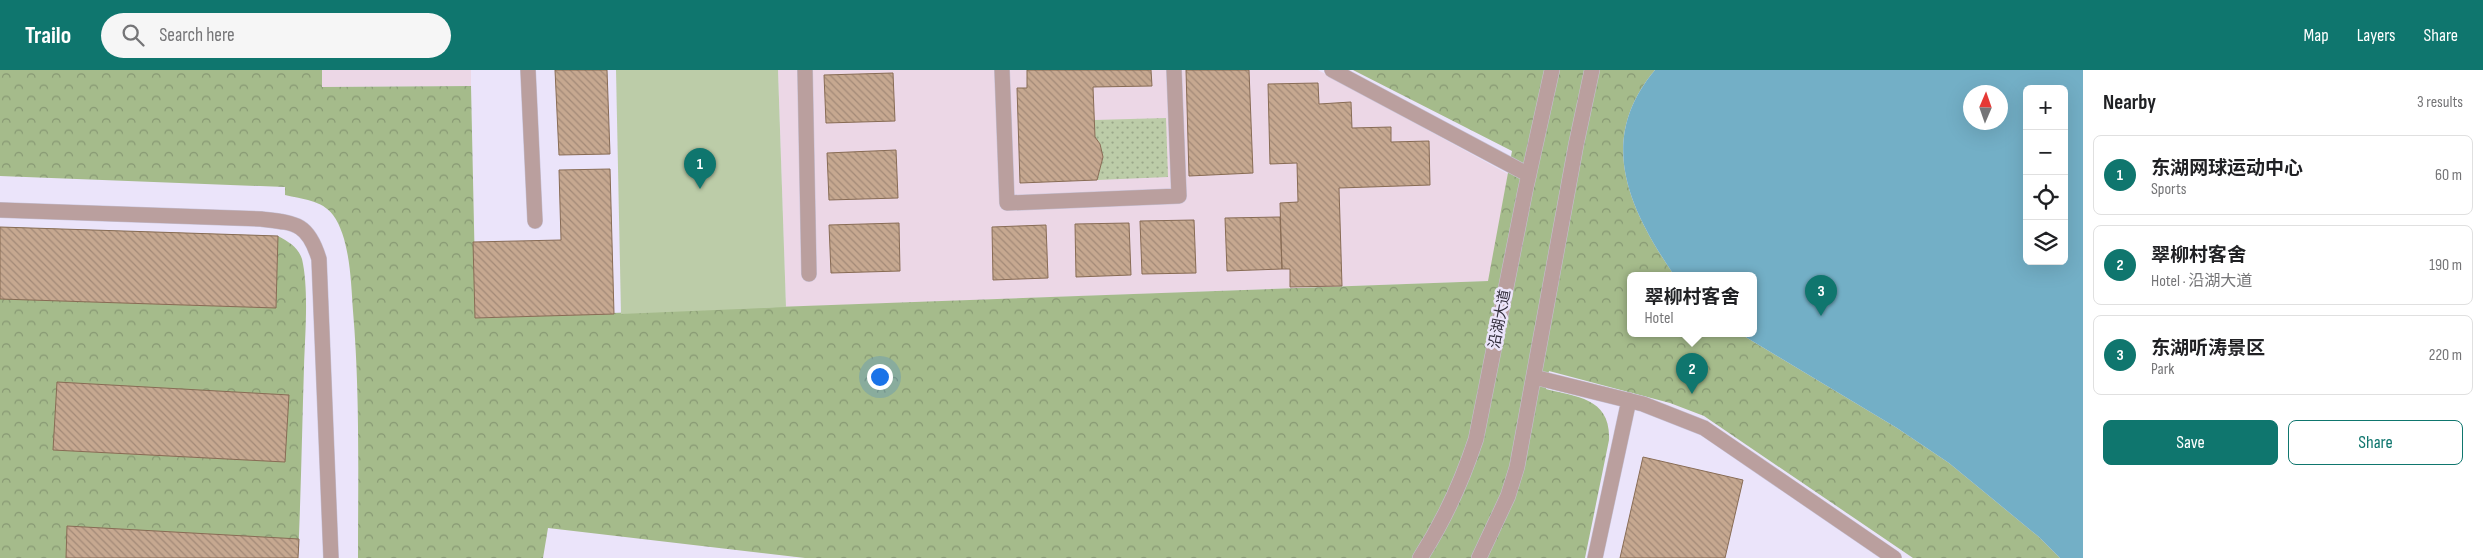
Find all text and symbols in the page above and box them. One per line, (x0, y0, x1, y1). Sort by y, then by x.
search box (101, 13, 451, 58)
text: Trailo (25, 21, 71, 50)
icon: search (119, 21, 147, 49)
text: Search here (159, 24, 235, 47)
text: Map (2304, 25, 2329, 46)
text: Layers (2357, 25, 2396, 46)
text: Share (2424, 25, 2458, 46)
north arrow (1963, 85, 2008, 130)
map controls (2023, 85, 2068, 265)
button: + (2023, 85, 2068, 130)
text: Nearby (2103, 90, 2156, 115)
text: 3 results (2417, 93, 2463, 112)
button: − (2023, 130, 2068, 175)
pin: 1 (684, 148, 716, 189)
text: 东湖网球运动中心 (2151, 157, 2303, 180)
text: 1 (2117, 166, 2123, 185)
text: 60 m (2435, 166, 2462, 185)
button: locate (2023, 175, 2068, 220)
text: Sports (2151, 180, 2186, 199)
button: layers (2023, 220, 2068, 265)
text: 翠柳村客舍 (2151, 244, 2246, 267)
text: 2 (2116, 256, 2124, 275)
text: 190 m (2429, 256, 2462, 275)
popup (1627, 272, 1757, 337)
text: Hotel · 沿湖大道 (2151, 272, 2252, 291)
pin: 3 (1805, 275, 1837, 316)
text: 翠柳村客舍 (1644, 286, 1740, 309)
street label: 沿湖大道 (1485, 288, 1515, 350)
text: Hotel (1644, 309, 1673, 328)
text: 东湖听涛景区 (2151, 337, 2265, 360)
text: 3 (2116, 346, 2124, 365)
text: 220 m (2429, 346, 2462, 365)
pin: 2 (1676, 353, 1708, 394)
text: Park (2151, 360, 2174, 379)
your location (867, 364, 893, 390)
button: Save (2103, 420, 2278, 465)
button: Share (2288, 420, 2463, 465)

